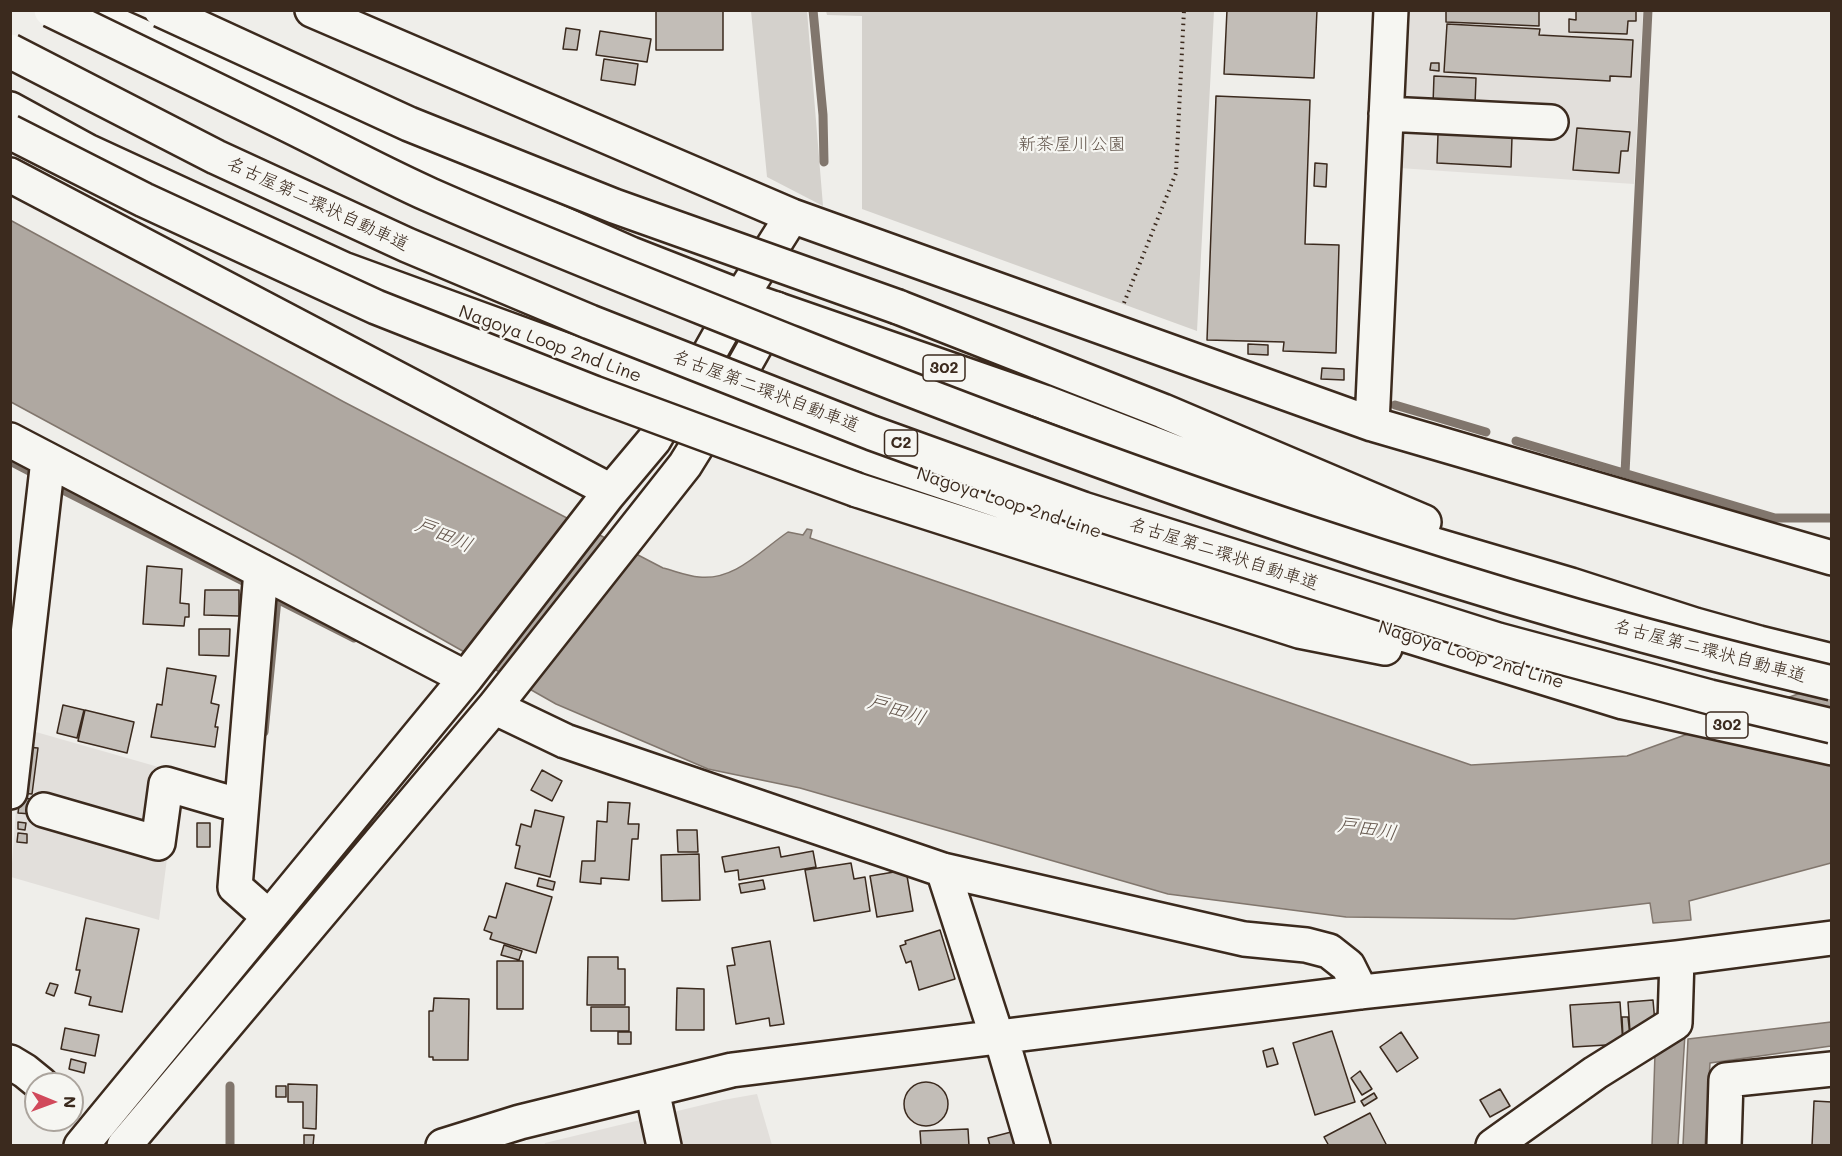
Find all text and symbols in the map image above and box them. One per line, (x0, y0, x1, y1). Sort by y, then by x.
park label: 新茶屋川公園 (1018, 133, 1126, 155)
street label: 名古屋第二環状自動車道 (224, 152, 412, 256)
street label: Nagoya Loop 2nd Line (456, 301, 644, 387)
street label: 名古屋第二環状自動車道 (670, 345, 862, 437)
road number: 302 (923, 355, 965, 381)
road number: C2 (884, 430, 918, 456)
street label: Nagoya Loop 2nd Line (914, 463, 1104, 543)
water label: 戸田川 (412, 512, 476, 558)
street label: 名古屋第二環状自動車道 (1127, 513, 1321, 595)
street label: 名古屋第二環状自動車道 (1612, 615, 1808, 687)
street label: Nagoya Loop 2nd Line (1376, 616, 1566, 694)
water label: 戸田川 (865, 689, 929, 731)
road number: 302 (1706, 712, 1748, 738)
water label: 戸田川 (1335, 812, 1399, 846)
north arrow (24, 1072, 84, 1132)
text: N (60, 1096, 81, 1109)

